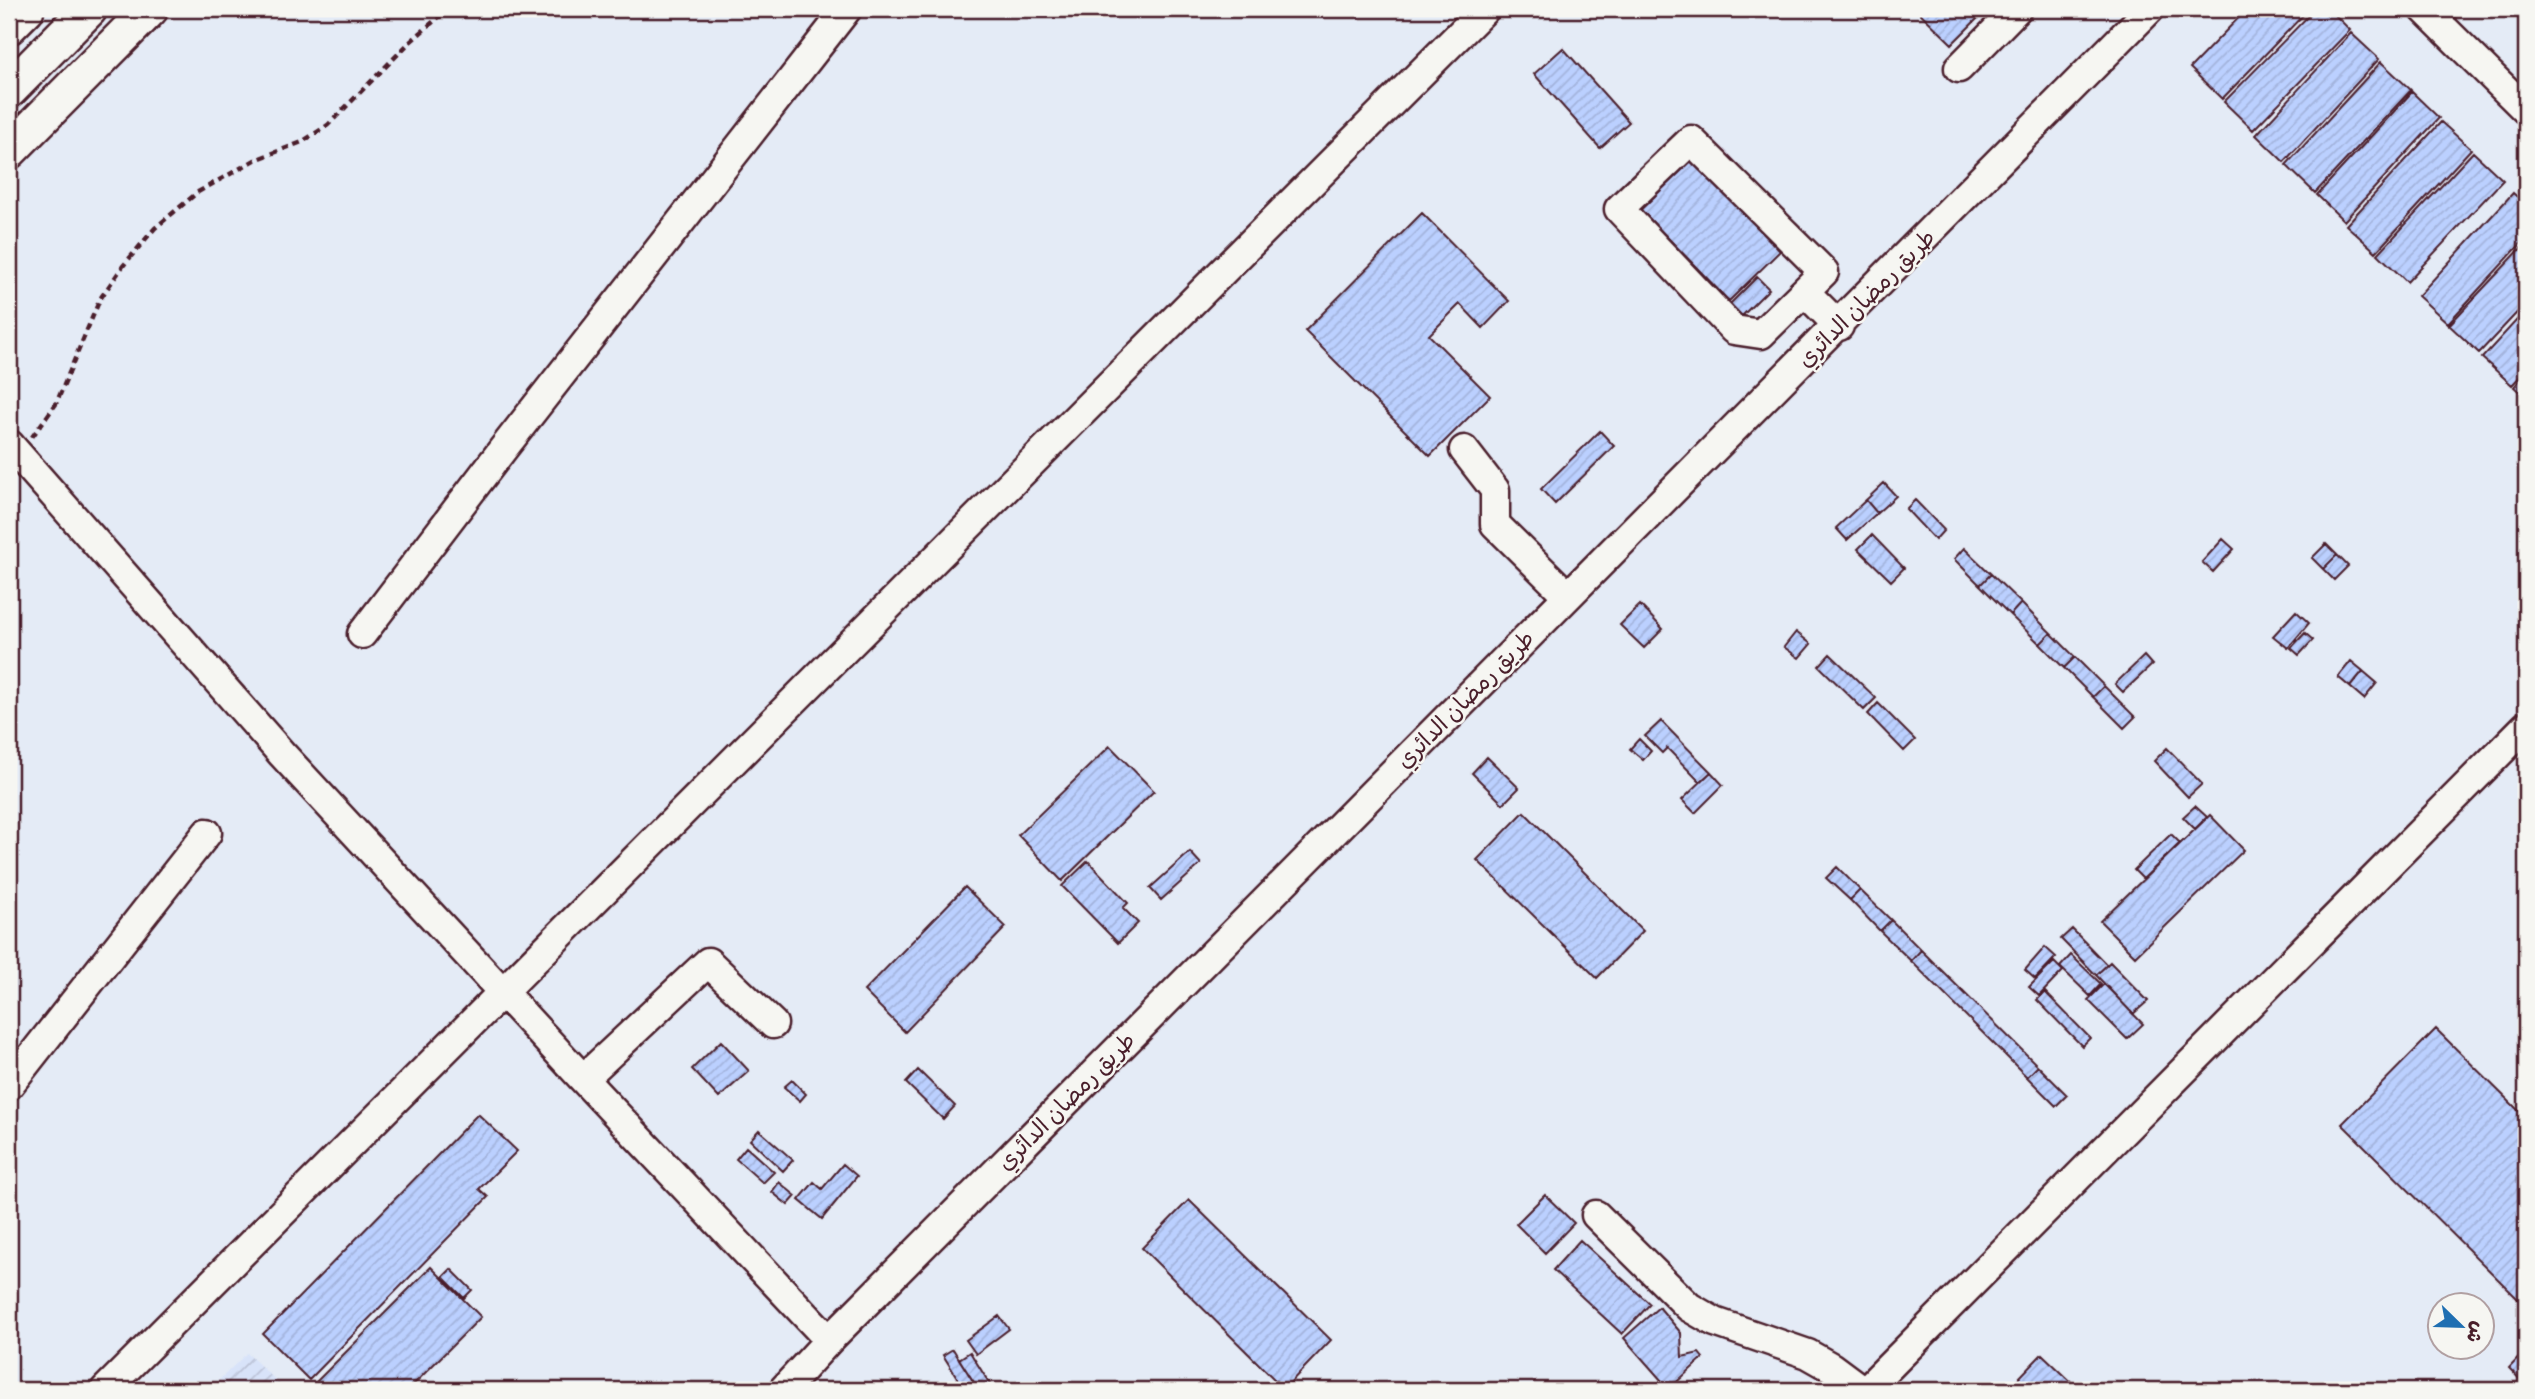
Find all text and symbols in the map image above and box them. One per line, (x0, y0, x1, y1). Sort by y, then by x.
street label: طريق رمضان الدائري (1791, 223, 1943, 375)
street label: طريق رمضان الدائري (1390, 624, 1542, 776)
street label: طريق رمضان الدائري (991, 1026, 1143, 1178)
north arrow (2426, 1290, 2496, 1360)
text: ش (2461, 1318, 2491, 1347)

